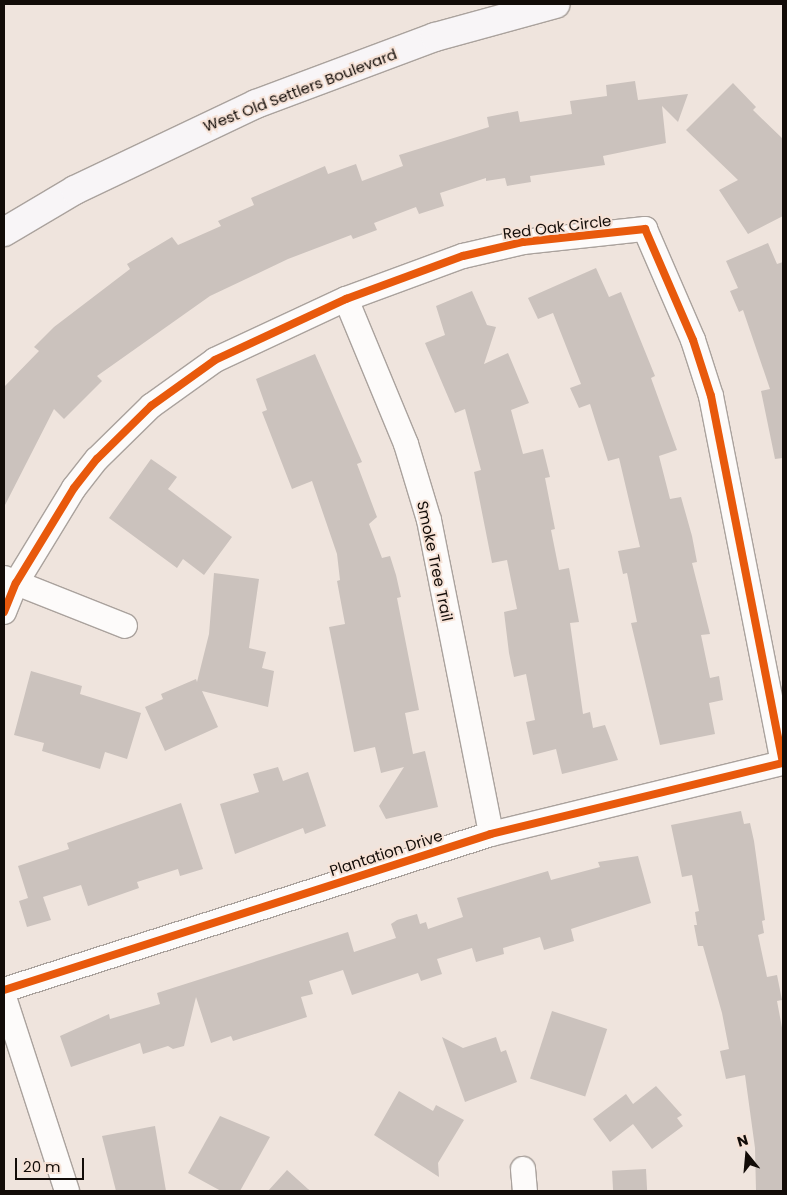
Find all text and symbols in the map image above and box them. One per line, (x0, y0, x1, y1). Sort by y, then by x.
street label: West Old Settlers Boulevard (201, 45, 399, 135)
street label: Red Oak Circle (502, 211, 612, 243)
street label: Smoke Tree Trail (413, 499, 457, 623)
street label: Plantation Drive (327, 826, 445, 880)
north arrow (722, 1130, 772, 1180)
text: N (735, 1130, 751, 1152)
scale bar (18, 1148, 86, 1180)
text: 20 m (23, 1156, 61, 1177)

